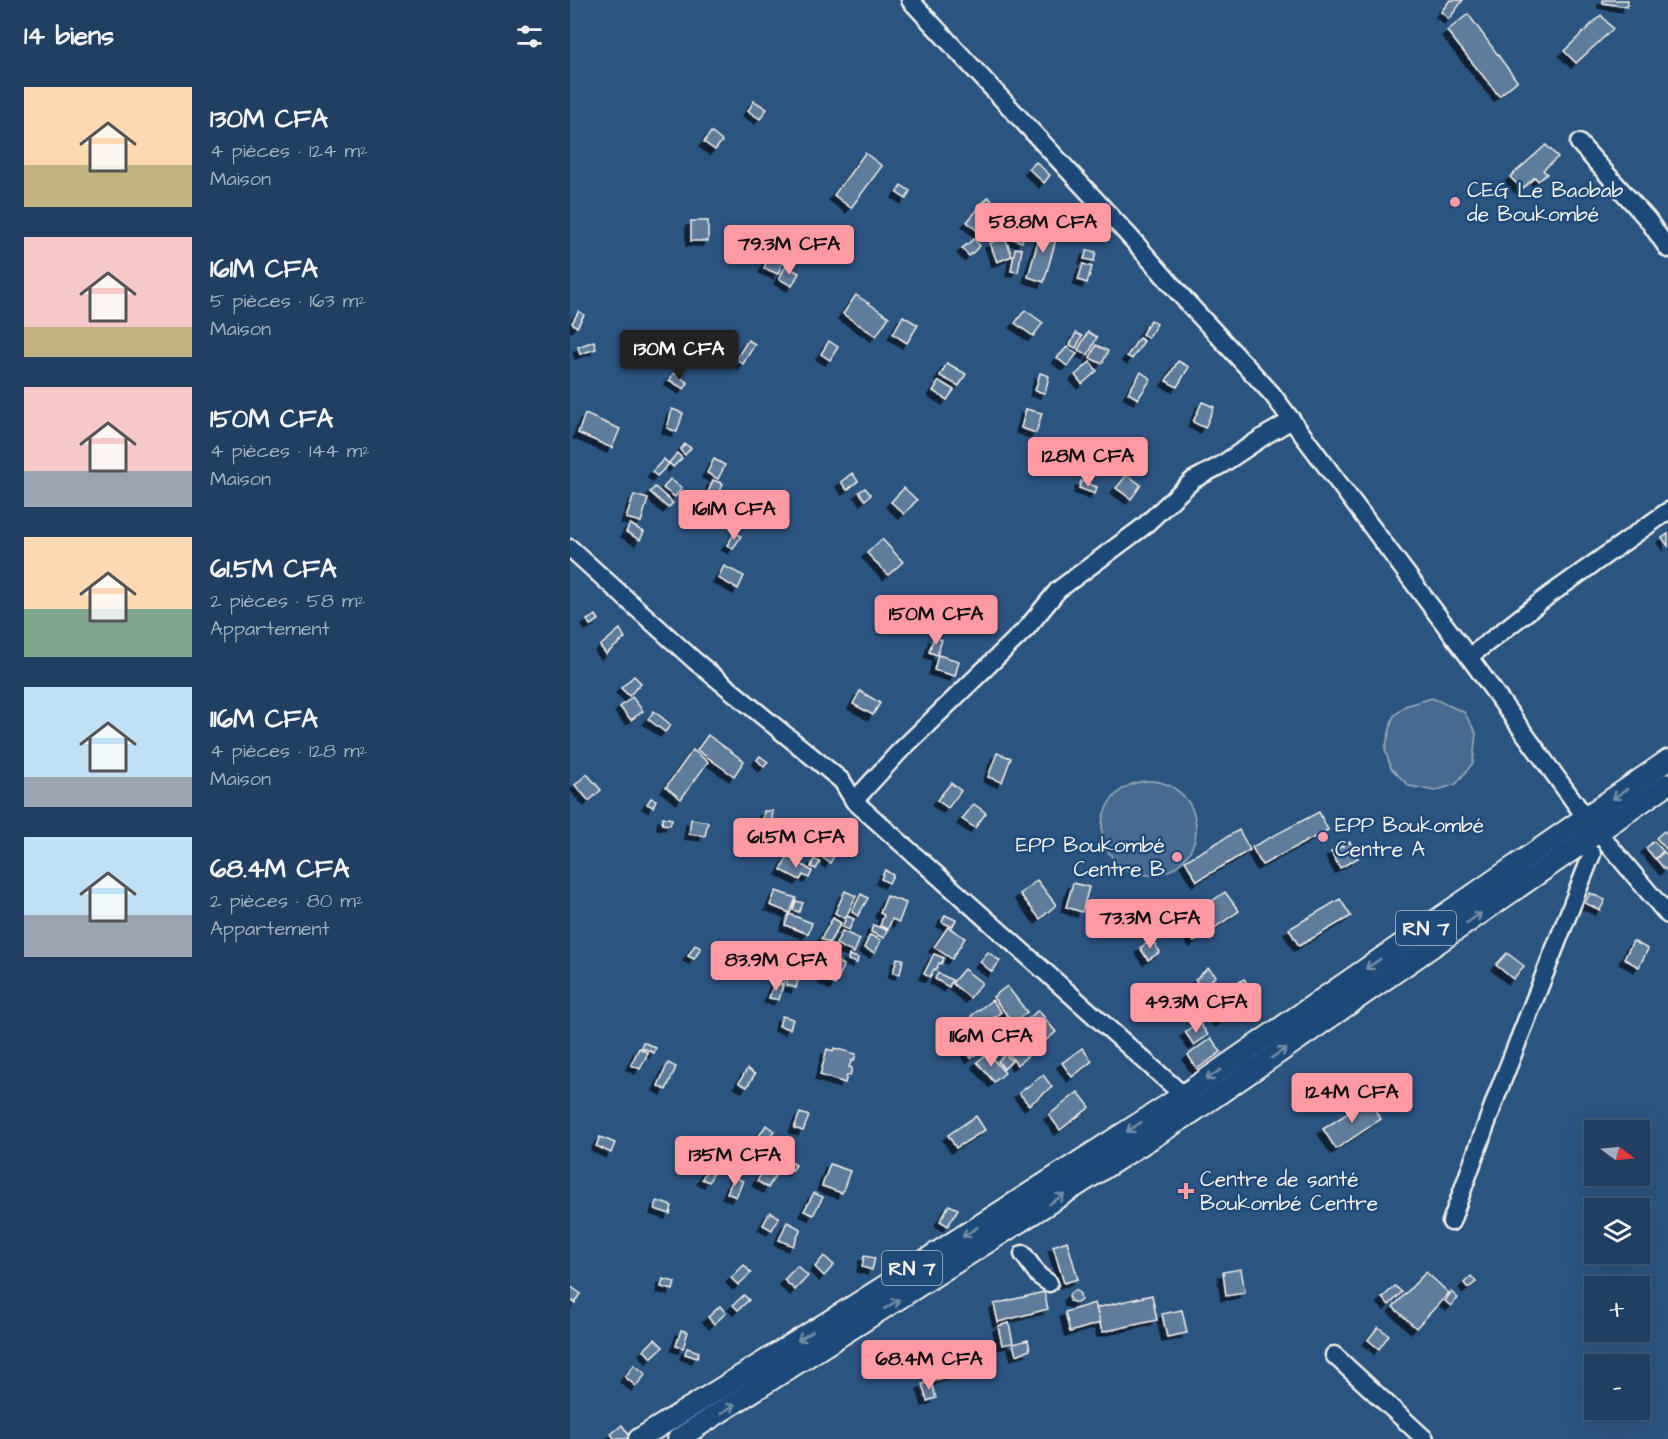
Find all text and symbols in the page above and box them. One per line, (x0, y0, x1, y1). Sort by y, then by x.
text: 14 biens (24, 18, 114, 54)
icon: filters (513, 20, 546, 53)
text: 130M CFA (210, 101, 328, 137)
icon: home (72, 111, 144, 183)
text: 4 pièces · 124 m² (210, 137, 368, 165)
text: Maison (210, 165, 271, 193)
place label: CEG Le Baobab de Boukombé (1467, 176, 1623, 229)
marker: CEG Le Baobab de Boukombé (1448, 195, 1462, 209)
pin: 58.8M CFA (974, 203, 1112, 254)
text: 58.8M CFA (989, 208, 1097, 236)
pin: 79.3M CFA (720, 225, 858, 276)
text: 79.3M CFA (738, 230, 840, 258)
text: 161M CFA (210, 251, 318, 287)
icon: home (72, 261, 144, 333)
text: 5 pièces · 163 m² (210, 287, 366, 315)
text: Maison (210, 315, 271, 343)
pin: 130M CFA (617, 330, 741, 381)
text: 130M CFA (634, 335, 724, 363)
text: 150M CFA (210, 401, 333, 437)
icon: home (72, 411, 144, 483)
text: 4 pièces · 144 m² (210, 437, 370, 465)
pin: 128M CFA (1026, 437, 1150, 488)
text: 128M CFA (1042, 442, 1134, 470)
text: Maison (210, 465, 271, 493)
pin: 161M CFA (672, 490, 796, 541)
text: 161M CFA (692, 495, 776, 523)
text: 61.5M CFA (210, 551, 337, 587)
icon: home (72, 561, 144, 633)
text: 2 pièces · 58 m² (210, 587, 365, 615)
pin: 150M CFA (874, 595, 998, 646)
text: 150M CFA (889, 600, 983, 628)
text: Appartement (210, 615, 330, 643)
text: 116M CFA (210, 701, 318, 737)
icon: home (72, 711, 144, 783)
text: 4 pièces · 128 m² (210, 737, 367, 765)
text: Maison (210, 765, 271, 793)
one-way arrow (1613, 788, 1629, 800)
place label: EPP Boukombé Centre A (1335, 811, 1484, 864)
pin: 61.5M CFA (727, 818, 865, 869)
text: 61.5M CFA (747, 823, 845, 851)
marker: EPP Boukombé Centre A (1316, 830, 1330, 844)
place label: EPP Boukombé Centre B (1016, 831, 1165, 884)
marker: EPP Boukombé Centre B (1170, 850, 1184, 864)
text: 68.4M CFA (210, 851, 350, 887)
icon: home (72, 861, 144, 933)
text: 2 pièces · 80 m² (210, 887, 363, 915)
pin: 73.3M CFA (1081, 899, 1219, 950)
text: 73.3M CFA (1100, 904, 1200, 932)
road number: RN 7 (1396, 911, 1456, 945)
one-way arrow (1465, 912, 1482, 924)
text: Appartement (210, 915, 330, 943)
pin: 83.9M CFA (707, 941, 845, 992)
text: 83.9M CFA (725, 946, 827, 974)
one-way arrow (1365, 958, 1382, 970)
pin: 49.3M CFA (1127, 983, 1265, 1034)
text: 49.3M CFA (1144, 988, 1248, 1016)
pin: 116M CFA (929, 1017, 1053, 1068)
text: 116M CFA (949, 1022, 1033, 1050)
one-way arrow (1270, 1047, 1286, 1059)
one-way arrow (1205, 1069, 1221, 1081)
pin: 124M CFA (1290, 1073, 1414, 1124)
text: 124M CFA (1306, 1078, 1399, 1106)
north arrow (1584, 1120, 1650, 1186)
map controls (1584, 1120, 1650, 1420)
one-way arrow (1126, 1121, 1143, 1133)
pin: 135M CFA (673, 1136, 797, 1187)
text: 135M CFA (689, 1141, 781, 1169)
place label: Centre de santé Boukombé Centre (1200, 1165, 1378, 1218)
marker: Centre de santé Boukombé Centre (1177, 1182, 1195, 1200)
one-way arrow (1048, 1193, 1065, 1205)
button: layers (1584, 1198, 1650, 1264)
one-way arrow (962, 1226, 979, 1238)
road number: RN 7 (882, 1251, 942, 1285)
button: + (1584, 1276, 1650, 1342)
one-way arrow (883, 1298, 900, 1310)
one-way arrow (797, 1331, 814, 1343)
pin: 68.4M CFA (860, 1340, 998, 1391)
text: 68.4M CFA (875, 1345, 983, 1373)
button: − (1584, 1354, 1650, 1420)
one-way arrow (719, 1402, 736, 1415)

